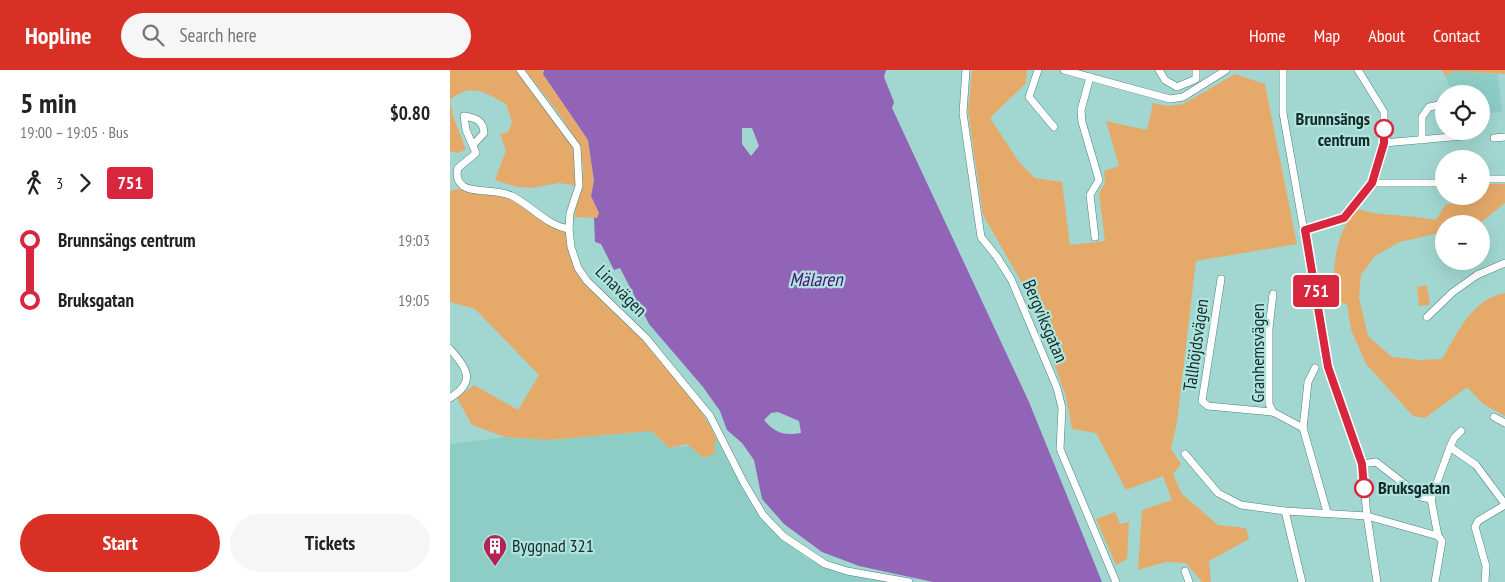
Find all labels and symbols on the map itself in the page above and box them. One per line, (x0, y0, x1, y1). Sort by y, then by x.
place label: Brunnsängs centrum (1296, 107, 1370, 151)
marker: Brunnsängs centrum (1374, 119, 1394, 139)
street label: Linavägen (591, 260, 652, 321)
water label: Mälaren (789, 267, 844, 291)
line badge: 751 (1287, 275, 1345, 307)
street label: Bergviksgatan (1018, 276, 1073, 366)
street label: Tallhöjdsvägen (1178, 297, 1213, 393)
street label: Granhemsvägen (1246, 303, 1269, 403)
place label: Bruksgatan (1378, 476, 1450, 499)
marker: Bruksgatan (1354, 478, 1374, 498)
building icon: Byggnad 321 (482, 533, 508, 567)
place label: Byggnad 321 (512, 534, 594, 557)

